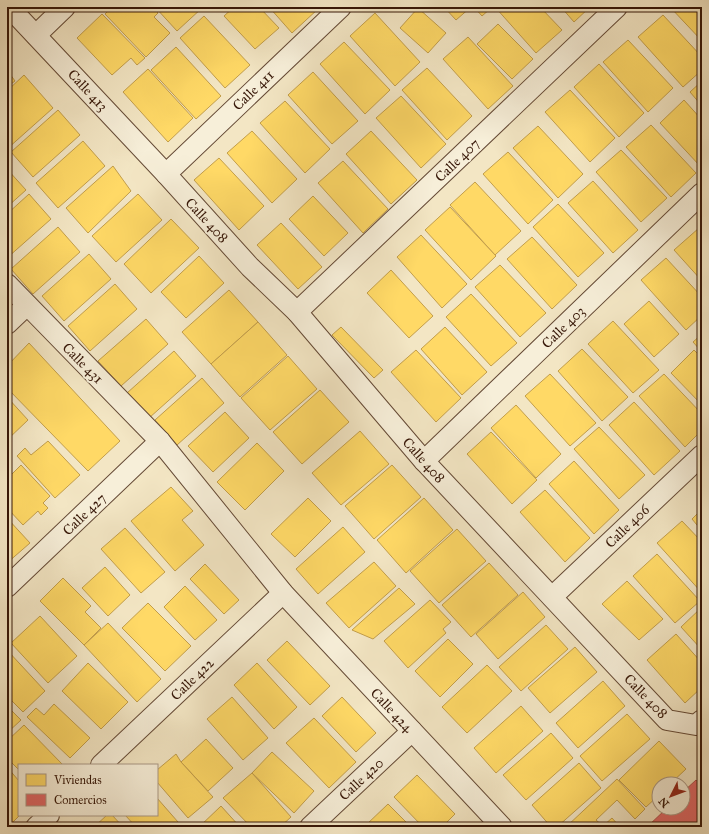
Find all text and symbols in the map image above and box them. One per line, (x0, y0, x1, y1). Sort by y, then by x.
street label: Calle 413 (64, 66, 111, 115)
street label: Calle 411 (229, 66, 278, 114)
street label: Calle 407 (432, 135, 483, 186)
street label: Calle 408 (182, 194, 232, 246)
street label: Calle 403 (538, 303, 588, 352)
street label: Calle 431 (59, 339, 107, 388)
street label: Calle 408 (399, 434, 448, 487)
street label: Calle 427 (59, 490, 110, 539)
street label: Calle 406 (602, 501, 654, 552)
street label: Calle 422 (167, 655, 218, 704)
street label: Calle 408 (620, 671, 671, 722)
street label: Calle 424 (367, 685, 417, 737)
street label: Calle 420 (336, 755, 387, 804)
legend (18, 764, 158, 816)
text: Viviendas (53, 773, 102, 787)
north arrow (651, 776, 691, 816)
text: Comercios (54, 793, 107, 807)
text: N (656, 794, 672, 810)

